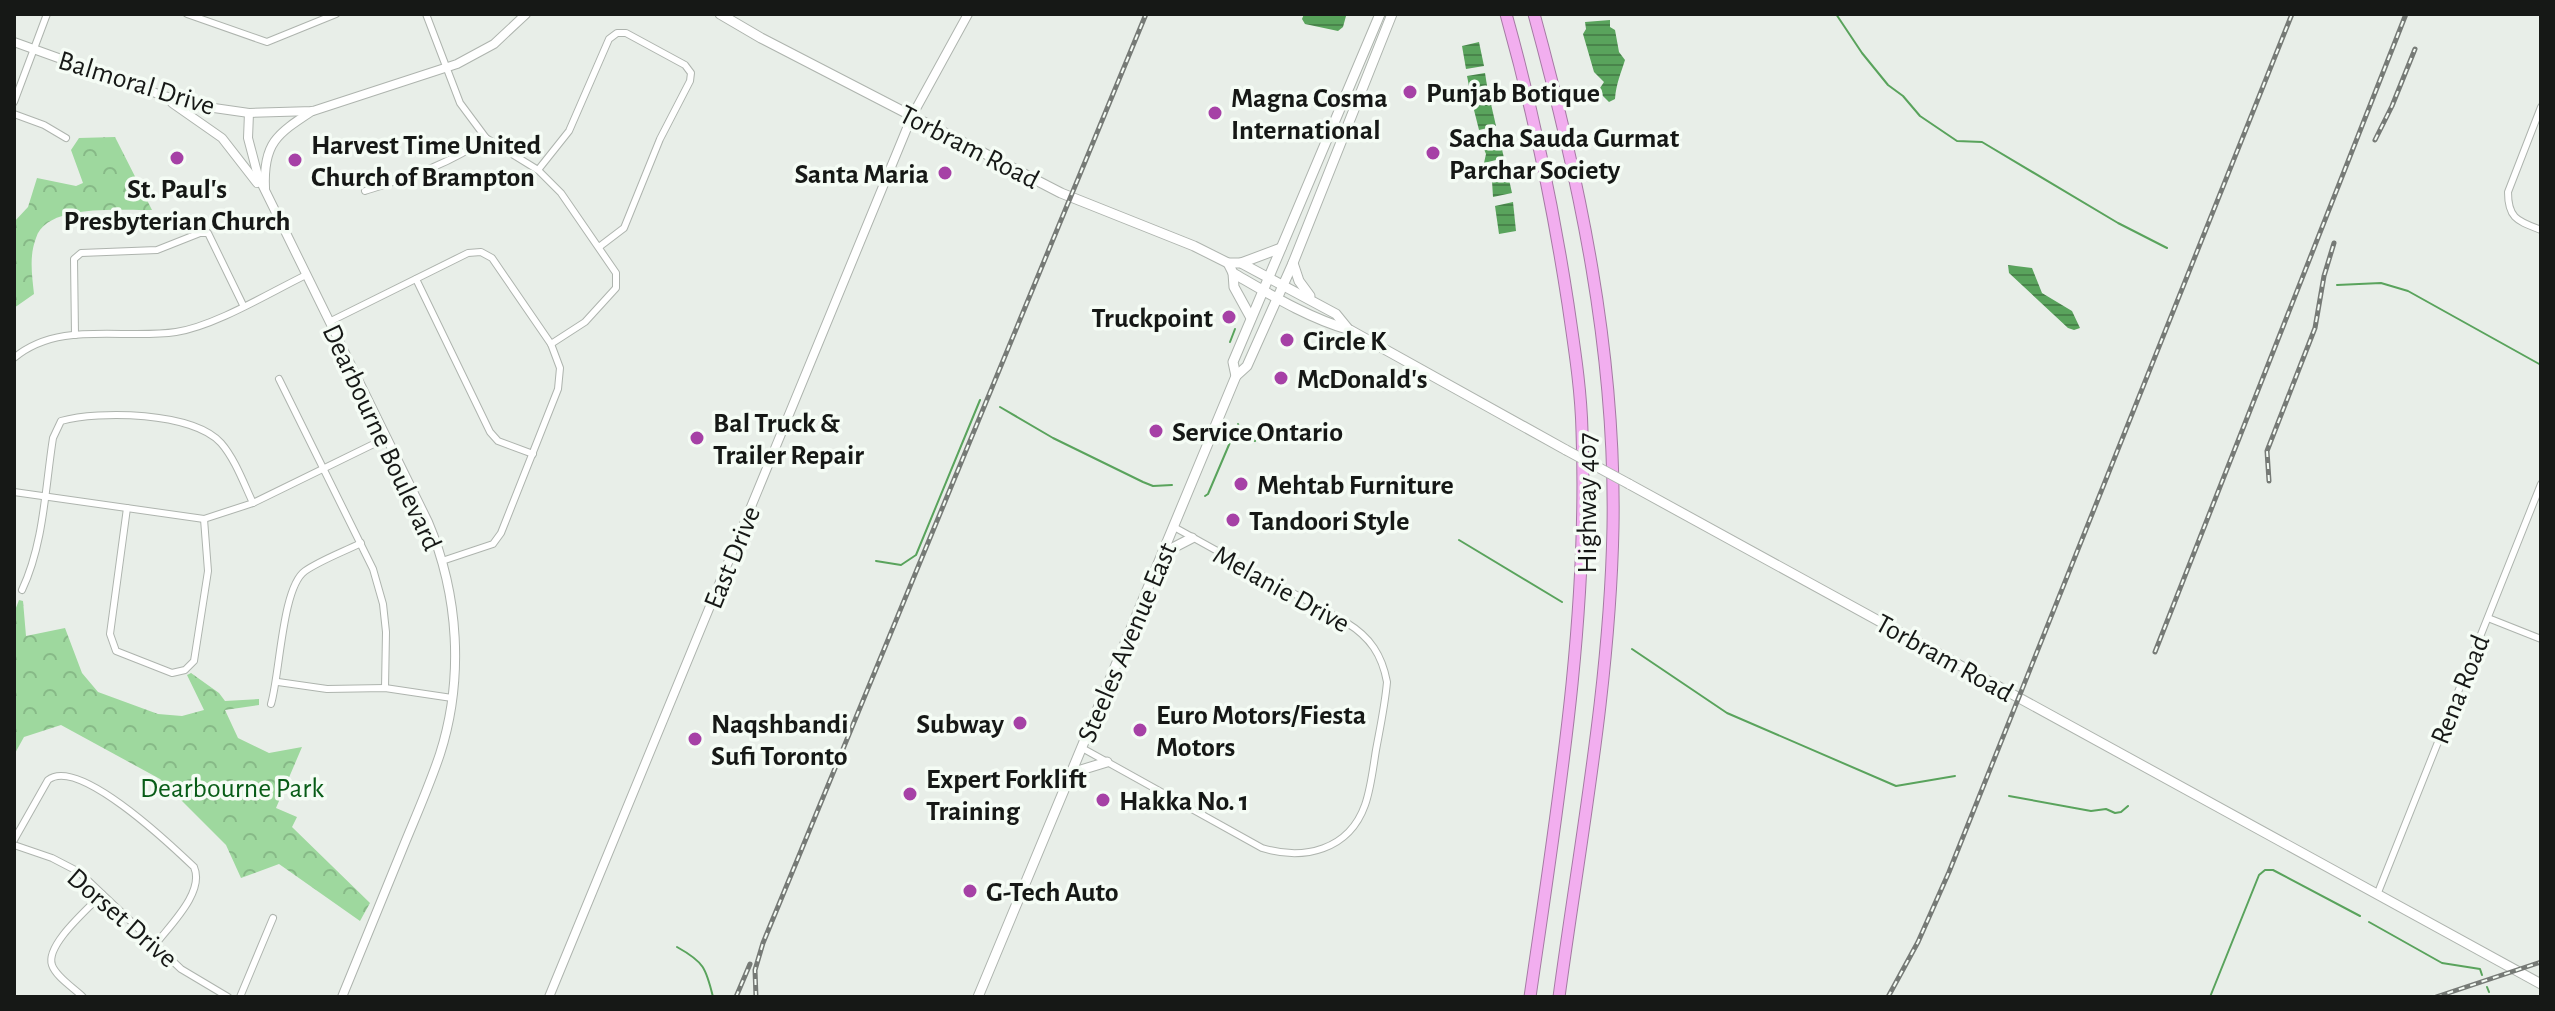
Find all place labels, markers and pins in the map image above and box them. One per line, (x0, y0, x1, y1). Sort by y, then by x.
place label: Punjab Botique (1426, 80, 1600, 108)
marker: Punjab Botique (1401, 83, 1419, 101)
place label: Magna Cosma International (1231, 85, 1388, 145)
marker: Magna Cosma International (1206, 104, 1224, 122)
place label: Sacha Sauda Gurmat Parchar Society (1449, 125, 1680, 185)
place label: Harvest Time United Church of Brampton (311, 132, 541, 192)
marker: Sacha Sauda Gurmat Parchar Society (1424, 144, 1442, 162)
marker: St. Paul's Presbyterian Church (168, 149, 186, 167)
marker: Harvest Time United Church of Brampton (286, 151, 304, 169)
place label: Santa Maria (794, 161, 929, 189)
marker: Santa Maria (936, 164, 954, 182)
place label: St. Paul's Presbyterian Church (64, 176, 291, 236)
place label: Truckpoint (1092, 305, 1214, 333)
marker: Truckpoint (1220, 308, 1238, 326)
place label: Circle K (1303, 328, 1387, 356)
marker: Circle K (1278, 331, 1296, 349)
place label: McDonald's (1297, 366, 1427, 394)
marker: McDonald's (1272, 369, 1290, 387)
place label: Bal Truck & Trailer Repair (713, 410, 864, 470)
place label: Service Ontario (1172, 419, 1343, 447)
marker: Service Ontario (1147, 422, 1165, 440)
marker: Bal Truck & Trailer Repair (688, 429, 706, 447)
place label: Mehtab Furniture (1257, 472, 1454, 500)
marker: Mehtab Furniture (1232, 475, 1250, 493)
place label: Tandoori Style (1249, 508, 1409, 536)
marker: Tandoori Style (1224, 511, 1242, 529)
place label: Euro Motors/Fiesta Motors (1156, 702, 1366, 762)
place label: Naqshbandi Sufi Toronto (711, 711, 848, 771)
place label: Subway (916, 711, 1004, 739)
marker: Subway (1011, 714, 1029, 732)
marker: Euro Motors/Fiesta Motors (1131, 721, 1149, 739)
marker: Naqshbandi Sufi Toronto (686, 730, 704, 748)
place label: Expert Forklift Training (926, 766, 1087, 826)
marker: Expert Forklift Training (901, 785, 919, 803)
place label: Hakka No. 1 (1119, 788, 1249, 816)
marker: Hakka No. 1 (1094, 791, 1112, 809)
place label: G-Tech Auto (986, 879, 1119, 907)
marker: G-Tech Auto (961, 882, 979, 900)

